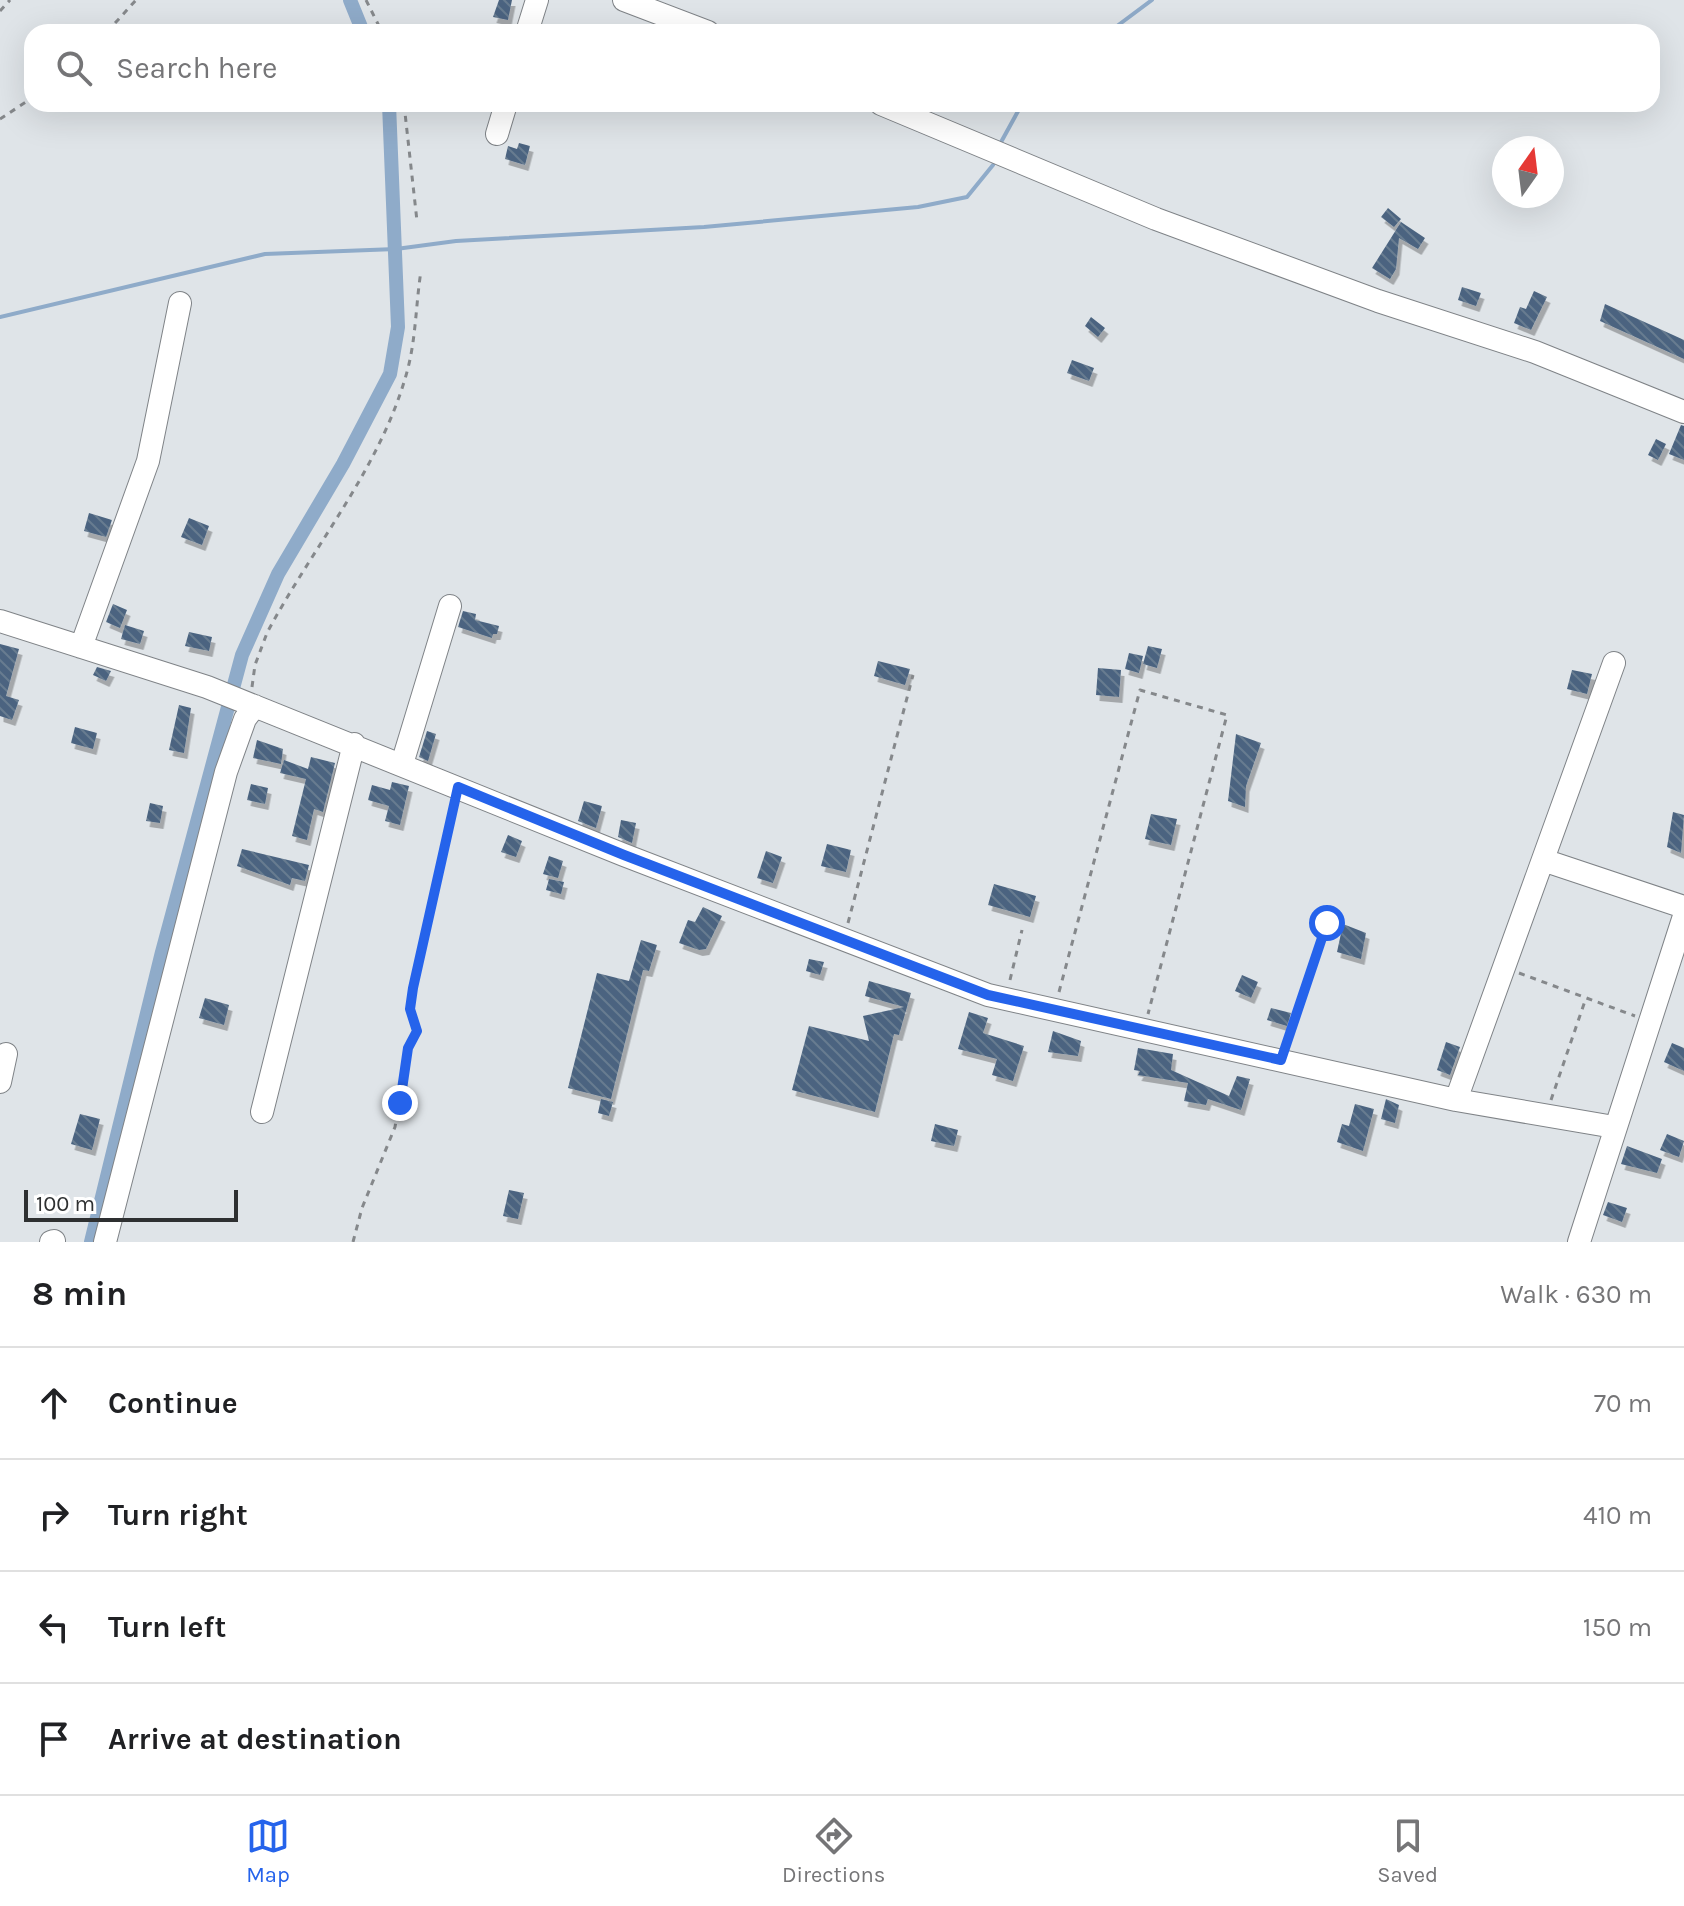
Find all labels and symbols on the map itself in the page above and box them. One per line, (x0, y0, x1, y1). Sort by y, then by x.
north arrow (1492, 136, 1564, 208)
route start (1309, 905, 1345, 941)
route end (382, 1085, 418, 1121)
scale bar (24, 1186, 238, 1222)

